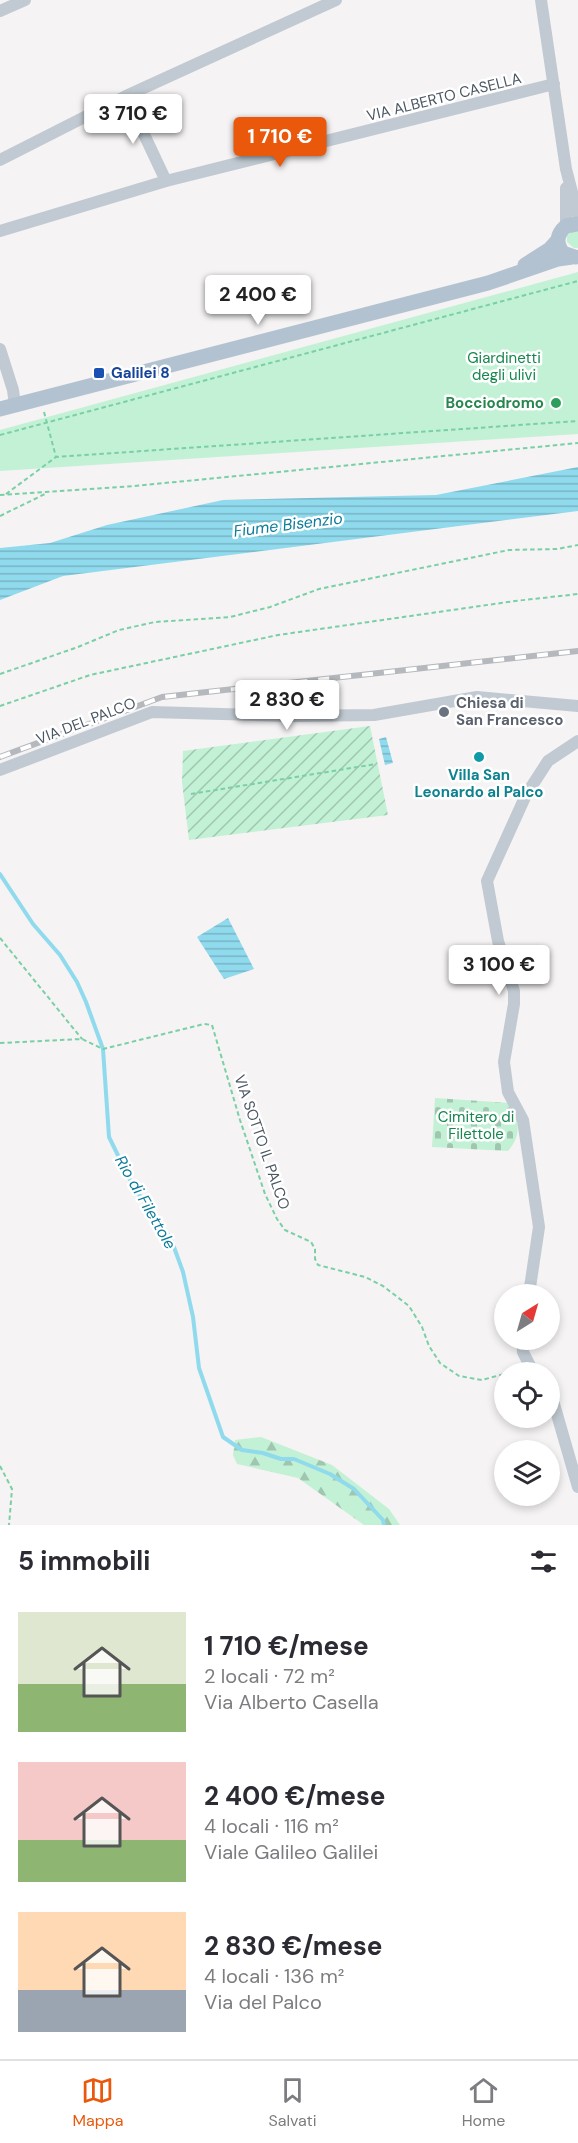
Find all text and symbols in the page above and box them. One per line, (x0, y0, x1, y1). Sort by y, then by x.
street label: VIA ALBERTO CASELLA (365, 68, 523, 126)
pin: 3 710 € (78, 94, 188, 145)
text: 3 710 € (98, 100, 168, 126)
pin: 1 710 € (225, 117, 335, 168)
text: 1 710 € (248, 123, 312, 149)
pin: 2 400 € (203, 275, 313, 326)
text: 2 400 € (219, 281, 297, 307)
park label: Giardinetti degli ulivi (467, 348, 541, 385)
place label: Galilei 8 (111, 363, 170, 383)
marker: Galilei 8 (92, 366, 106, 380)
place label: Bocciodromo (446, 393, 544, 413)
marker: Bocciodromo (549, 396, 563, 410)
water label: Fiume Bisenzio (232, 507, 344, 542)
pin: 2 830 € (232, 680, 342, 731)
text: 2 830 € (249, 686, 325, 712)
street label: VIA DEL PALCO (33, 693, 139, 749)
place label: Chiesa di San Francesco (456, 693, 564, 730)
marker: Chiesa di San Francesco (437, 705, 451, 719)
marker: Villa San Leonardo al Palco (472, 750, 486, 764)
place label: Villa San Leonardo al Palco (415, 765, 543, 802)
pin: 3 100 € (444, 945, 554, 996)
text: 3 100 € (463, 951, 535, 977)
street label: VIA SOTTO IL PALCO (230, 1072, 294, 1212)
park label: Cimitero di Filettole (438, 1107, 514, 1144)
water label: Rio di Filettole (110, 1151, 181, 1253)
north arrow (494, 1284, 560, 1350)
map controls (494, 1284, 560, 1506)
button: locate (494, 1362, 560, 1428)
button: layers (494, 1440, 560, 1506)
text: 5 immobili (18, 1544, 150, 1578)
icon: filters (527, 1545, 560, 1578)
text: 1 710 €/mese (204, 1629, 369, 1663)
icon: home (66, 1636, 138, 1708)
text: 2 locali · 72 m² (204, 1663, 335, 1689)
text: Via Alberto Casella (204, 1689, 379, 1715)
text: 2 400 €/mese (204, 1779, 385, 1813)
icon: home (66, 1786, 138, 1858)
text: 4 locali · 116 m² (204, 1813, 339, 1839)
text: Viale Galileo Galilei (204, 1839, 378, 1865)
text: 2 830 €/mese (204, 1929, 382, 1963)
icon: home (66, 1936, 138, 2008)
text: 4 locali · 136 m² (204, 1963, 344, 1989)
text: Via del Palco (204, 1989, 322, 2015)
tab: Mappa (73, 2074, 123, 2131)
tab: Salvati (268, 2074, 317, 2131)
tab: Home (462, 2074, 505, 2131)

